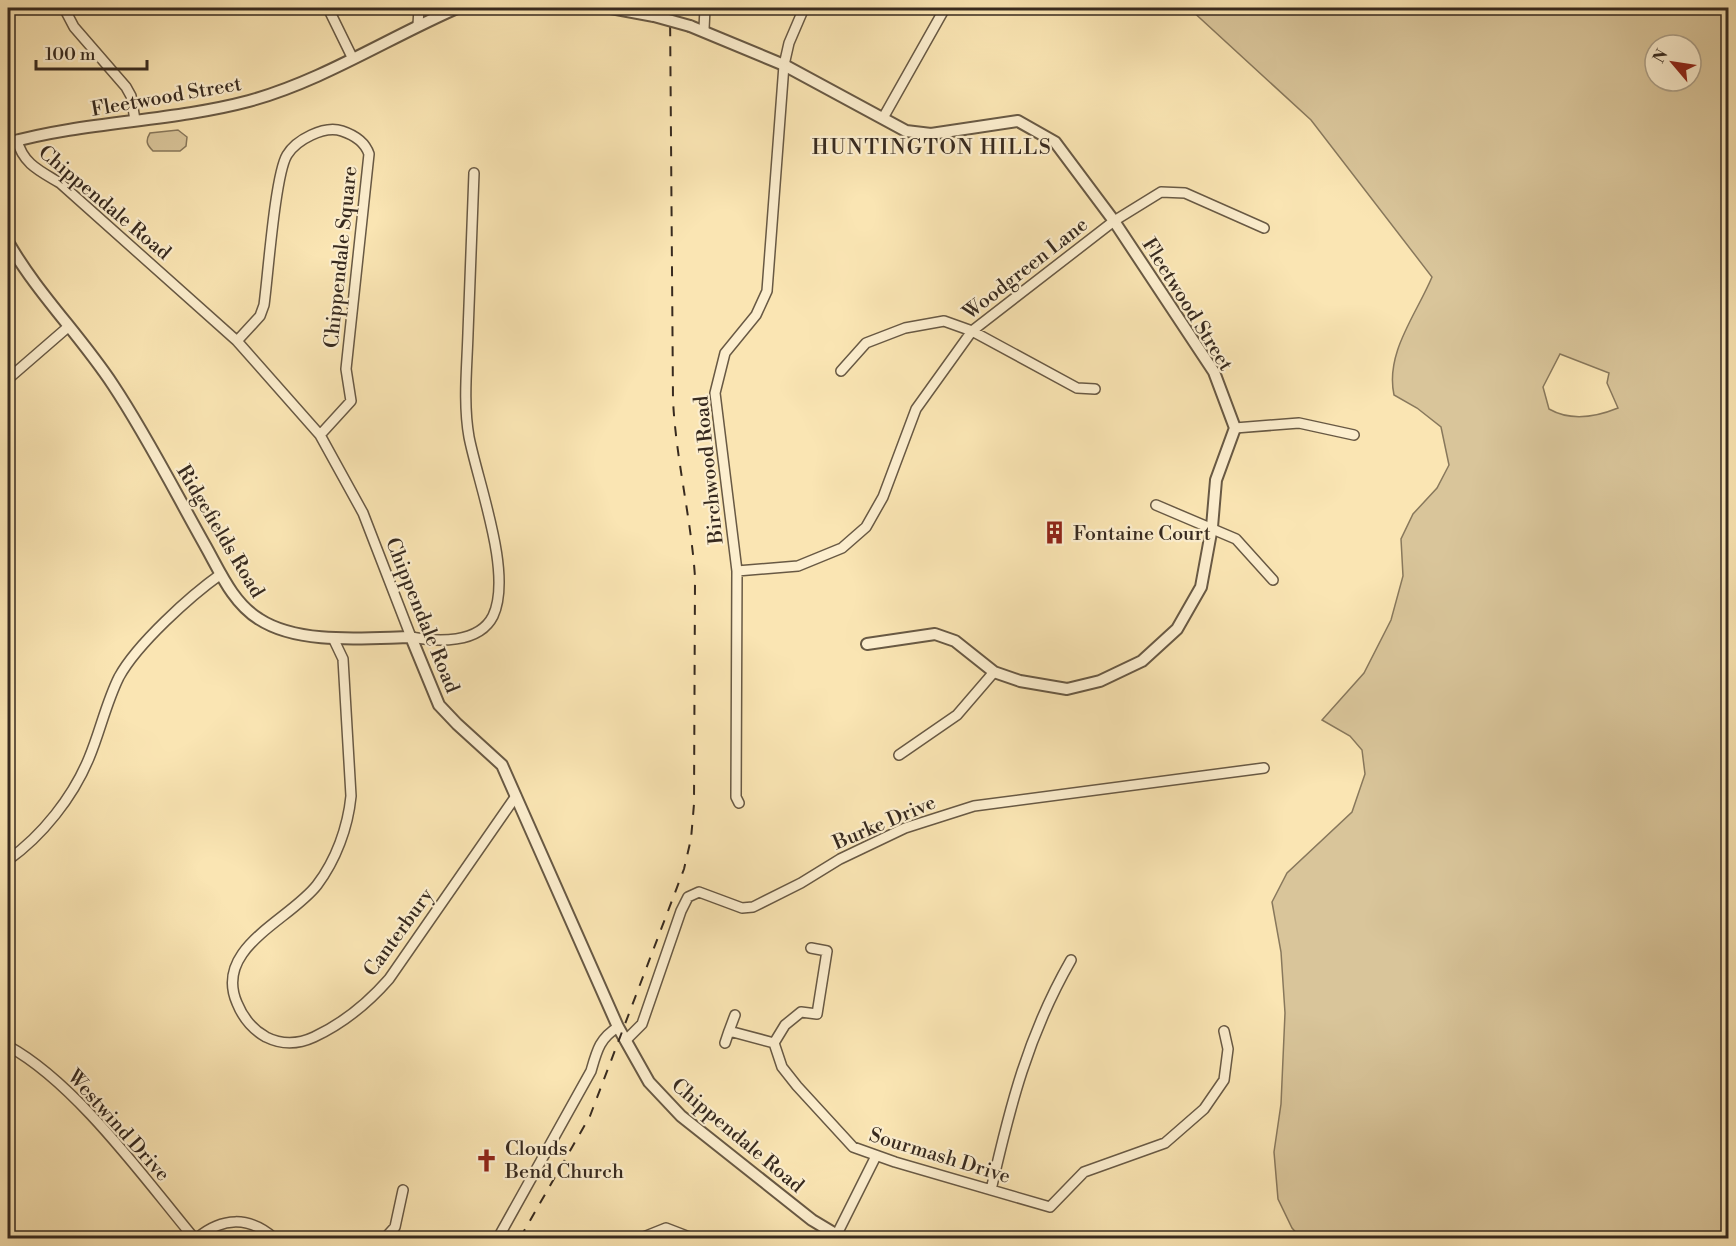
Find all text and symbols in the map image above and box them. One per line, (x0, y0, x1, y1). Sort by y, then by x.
scale bar (36, 33, 147, 71)
north arrow (1643, 33, 1703, 93)
text: 100 m (45, 43, 96, 66)
text: N (1649, 46, 1673, 67)
street label: Fleetwood Street (89, 72, 243, 123)
district label: HUNTINGTON HILLS (812, 135, 1052, 161)
street label: Chippendale Road (33, 140, 176, 266)
street label: Chippendale Square (319, 165, 363, 349)
street label: Woodgreen Lane (958, 213, 1093, 326)
street label: Fleetwood Street (1136, 234, 1238, 376)
street label: Birchwood Road (689, 394, 730, 546)
street label: Ridgefields Road (170, 461, 270, 603)
building icon: Fontaine Court (1042, 520, 1068, 546)
place label: Fontaine Court (1073, 522, 1211, 547)
street label: Chippendale Road (379, 534, 464, 698)
street label: Burke Drive (828, 791, 940, 857)
street label: Canterbury (359, 884, 440, 982)
street label: Westwind Drive (61, 1064, 175, 1187)
street label: Chippendale Road (666, 1073, 809, 1199)
street label: Sourmash Drive (866, 1123, 1013, 1190)
place label: Clouds Bend Church (504, 1137, 624, 1185)
church icon: Clouds Bend Church (474, 1147, 500, 1173)

